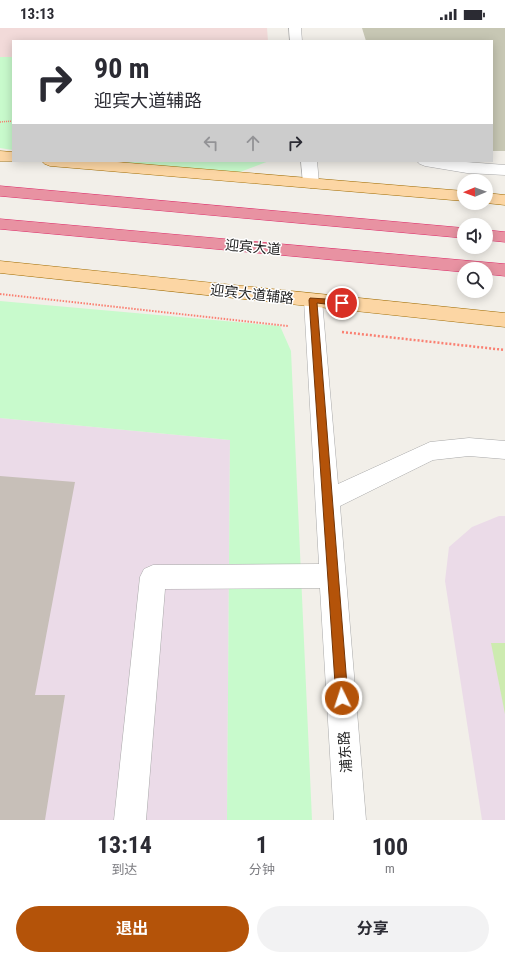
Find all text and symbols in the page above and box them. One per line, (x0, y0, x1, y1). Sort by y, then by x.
text: 13:13 (20, 5, 54, 23)
text: 90 m (94, 52, 150, 85)
icon: right (28, 56, 80, 108)
text: 迎宾大道辅路 (94, 90, 202, 111)
icon: left (200, 132, 222, 154)
icon: ahead (242, 132, 264, 154)
icon: right (284, 132, 306, 154)
north arrow (457, 174, 493, 210)
map controls (457, 174, 493, 298)
button: sound (457, 218, 493, 254)
street label: 迎宾大道 (224, 237, 282, 257)
button: search (457, 262, 493, 298)
street label: 迎宾大道辅路 (209, 282, 295, 306)
pin (325, 286, 359, 320)
icon: arrive (331, 292, 353, 314)
position arrow (321, 677, 363, 719)
street label: 浦东路 (336, 730, 354, 774)
text: 13:14 (97, 831, 152, 859)
text: 1 (256, 831, 268, 859)
text: 100 (372, 833, 408, 861)
text: m (385, 861, 395, 876)
text: 到达 (111, 862, 137, 877)
text: 分钟 (249, 862, 275, 877)
button: 退出 (16, 906, 249, 952)
button: 分享 (257, 906, 489, 952)

